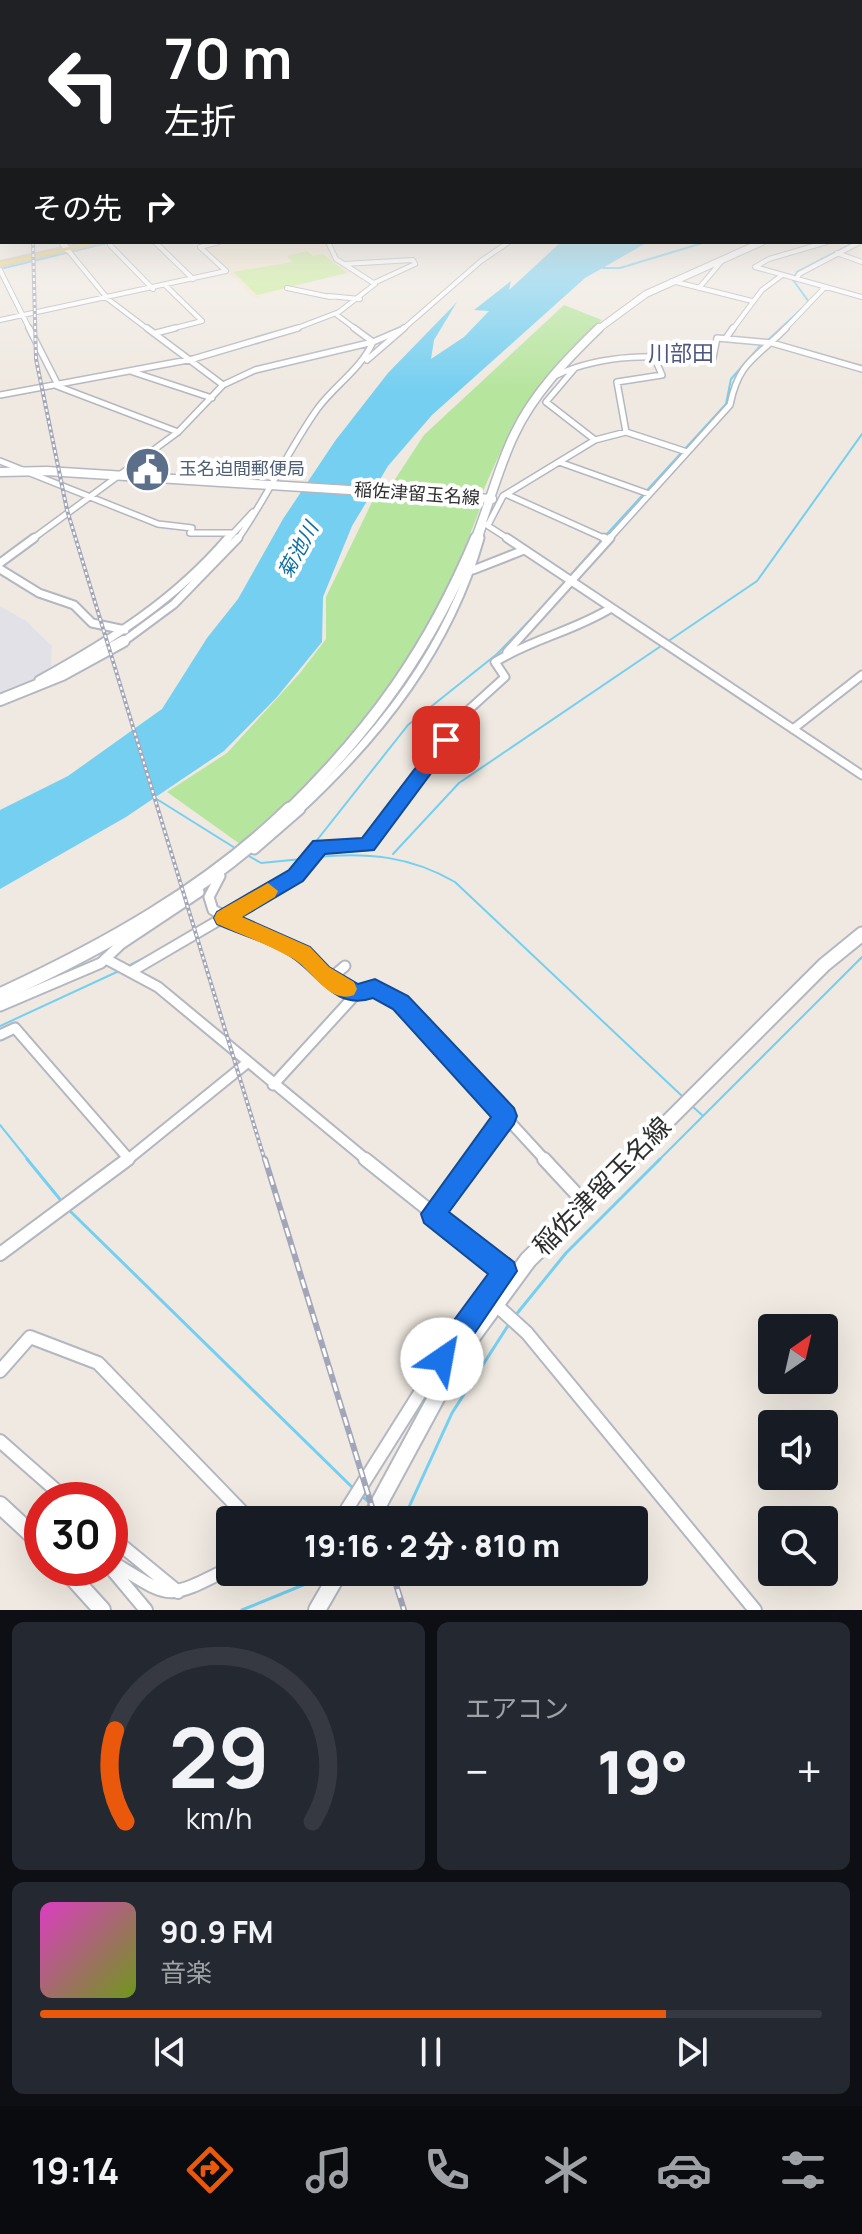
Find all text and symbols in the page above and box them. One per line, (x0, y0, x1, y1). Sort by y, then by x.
text: 70 m (164, 19, 292, 96)
icon: left (32, 32, 136, 136)
text: 左折 (164, 96, 236, 145)
icon: right (138, 184, 182, 228)
text: その先 (32, 187, 122, 228)
district label: 川部田 (648, 338, 714, 368)
public building icon: 玉名迫間郵便局 (124, 445, 172, 493)
place label: 玉名迫間郵便局 (179, 456, 305, 480)
street label: 稲佐津留玉名線 (353, 477, 481, 509)
water label: 菊池川 (271, 515, 325, 583)
pin (412, 706, 480, 774)
icon: arrive (424, 718, 468, 762)
street label: 稲佐津留玉名線 (524, 1108, 678, 1262)
north arrow (758, 1314, 838, 1394)
map controls (758, 1314, 838, 1586)
position arrow (400, 1317, 484, 1401)
button: sound (758, 1410, 838, 1490)
speed limit sign: 30 (24, 1482, 128, 1586)
button: search (758, 1506, 838, 1586)
text: 19:16 · 2 分 · 810 m (304, 1525, 560, 1566)
text: エアコン (465, 1690, 569, 1726)
text: 29 (168, 1699, 269, 1813)
text: 19° (597, 1730, 688, 1812)
text: − (465, 1741, 489, 1801)
text: + (797, 1741, 822, 1801)
text: km/h (185, 1799, 252, 1838)
text: 90.9 FM (160, 1911, 274, 1952)
text: 音楽 (160, 1954, 212, 1990)
icon: previous (148, 2030, 192, 2074)
icon: pause (409, 2030, 453, 2074)
icon: next (670, 2030, 714, 2074)
icon: directions (182, 2142, 238, 2198)
icon: music (301, 2142, 357, 2198)
icon: phone (419, 2142, 475, 2198)
icon: climate (538, 2142, 594, 2198)
icon: car (656, 2142, 712, 2198)
icon: filters (775, 2142, 831, 2198)
text: 19:14 (31, 2146, 119, 2195)

